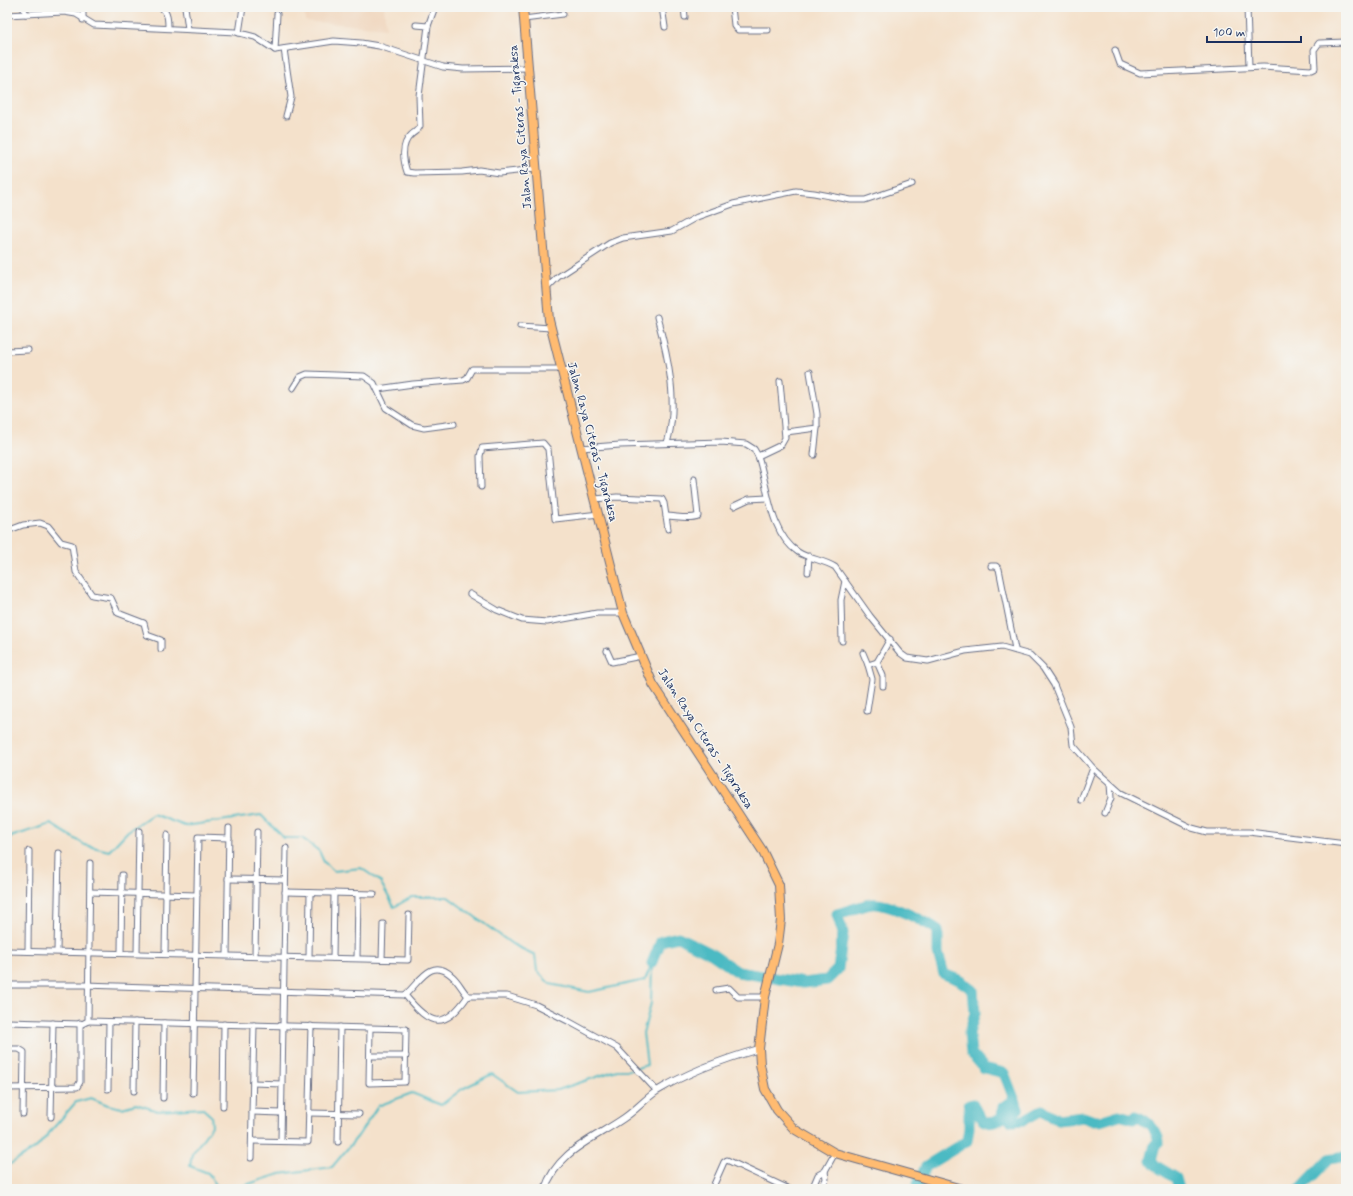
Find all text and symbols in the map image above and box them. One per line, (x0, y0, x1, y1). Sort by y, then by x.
scale bar (1207, 18, 1301, 44)
text: 100 m (1213, 25, 1245, 41)
street label: Jalan Raya Citeras - Tigaraksa (506, 44, 537, 210)
street label: Jalan Raya Citeras - Tigaraksa (562, 360, 621, 524)
street label: Jalan Raya Citeras - Tigaraksa (653, 666, 757, 813)

